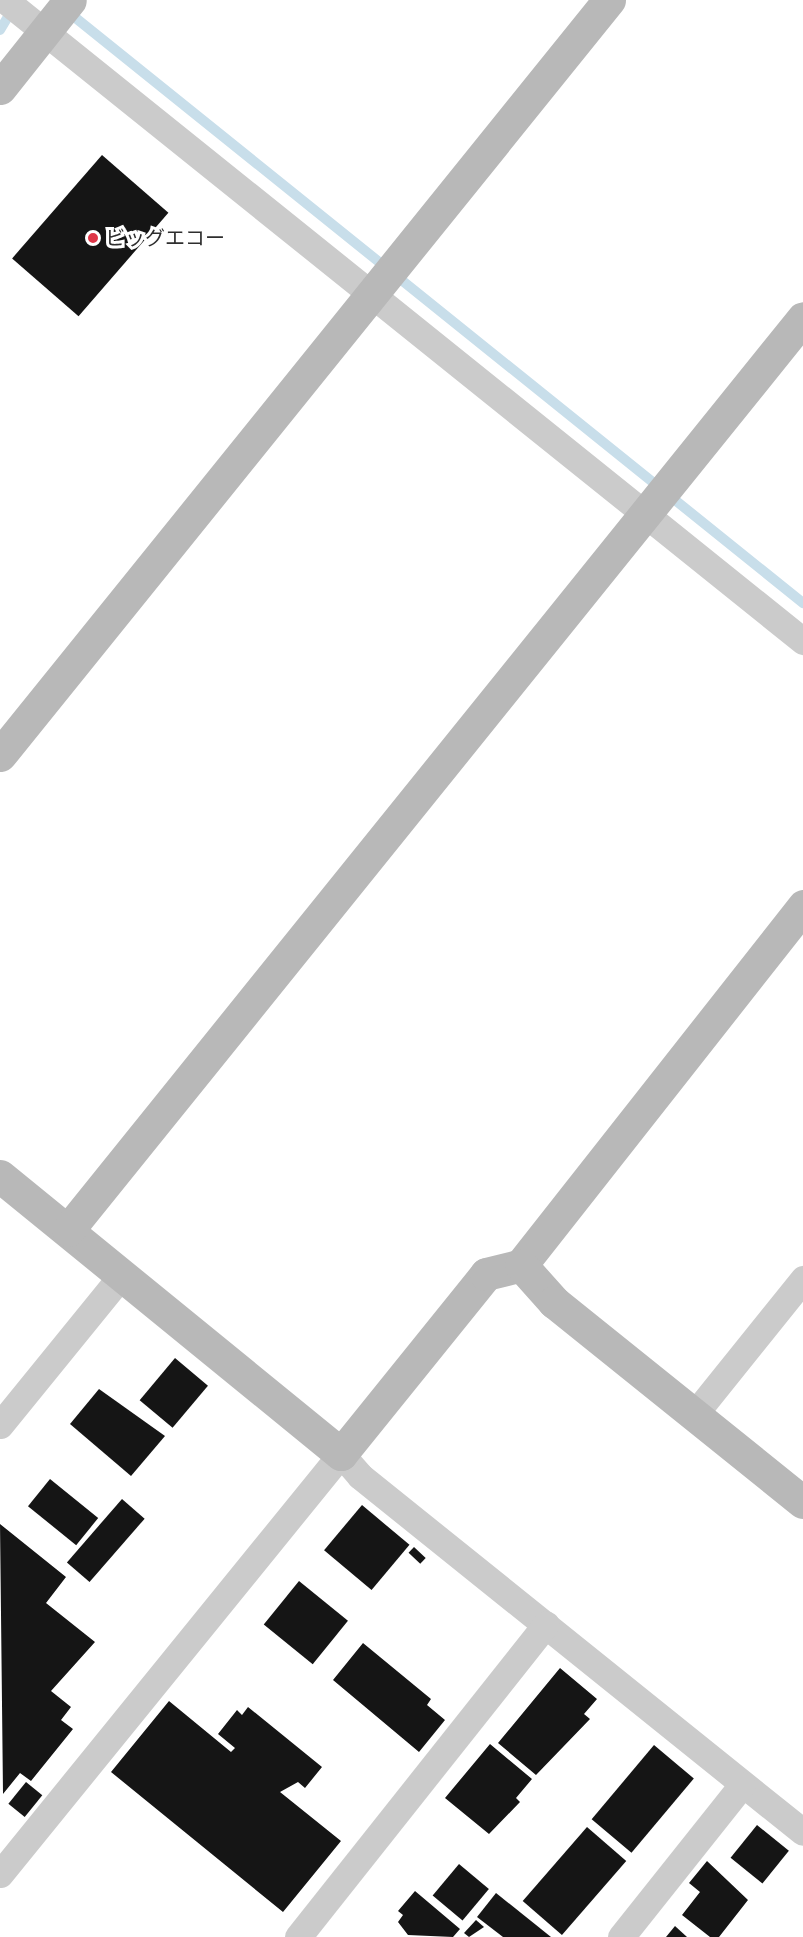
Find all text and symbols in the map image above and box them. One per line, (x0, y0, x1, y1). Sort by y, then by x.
place label: ビッグエコー (105, 226, 225, 250)
marker: ビッグエコー (86, 231, 100, 245)

